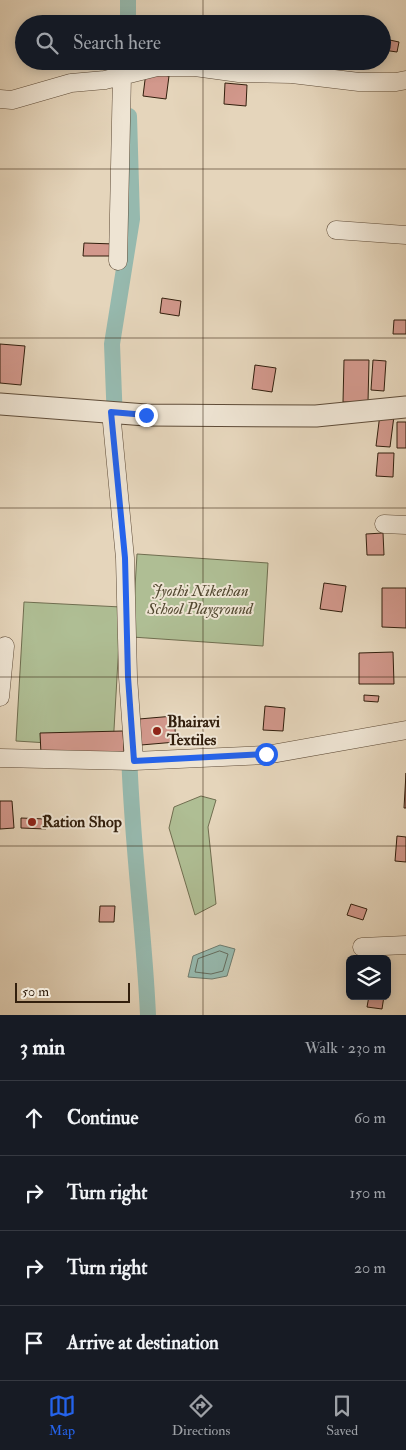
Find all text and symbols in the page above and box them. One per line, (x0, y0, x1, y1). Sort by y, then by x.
search box (15, 15, 391, 70)
icon: search (33, 29, 61, 57)
text: Search here (73, 31, 161, 55)
route end (135, 404, 158, 427)
park label: Jyothi Nikethan School Playground (146, 581, 254, 619)
place label: Bhairavi Textiles (166, 712, 221, 750)
marker: Bhairavi Textiles (151, 725, 163, 737)
route start (255, 743, 278, 766)
place label: Ration Shop (42, 812, 122, 833)
marker: Ration Shop (26, 816, 38, 828)
map controls (346, 955, 391, 1000)
button: layers (346, 955, 391, 1000)
scale bar (15, 980, 130, 1003)
text: 50 m (22, 983, 49, 1000)
text: 3 min (20, 1034, 65, 1061)
text: Walk · 230 m (305, 1038, 386, 1058)
icon: ahead (20, 1104, 48, 1132)
text: Continue (67, 1106, 138, 1130)
text: 60 m (354, 1108, 386, 1128)
icon: right (20, 1179, 48, 1207)
text: Turn right (67, 1181, 147, 1205)
text: 150 m (349, 1183, 386, 1203)
icon: right (20, 1254, 48, 1282)
text: Turn right (67, 1256, 147, 1280)
text: 20 m (354, 1258, 386, 1278)
icon: arrive (20, 1329, 48, 1357)
text: Arrive at destination (67, 1331, 219, 1355)
tab: Map (48, 1392, 76, 1439)
tab: Directions (172, 1392, 230, 1439)
tab: Saved (326, 1392, 358, 1439)

